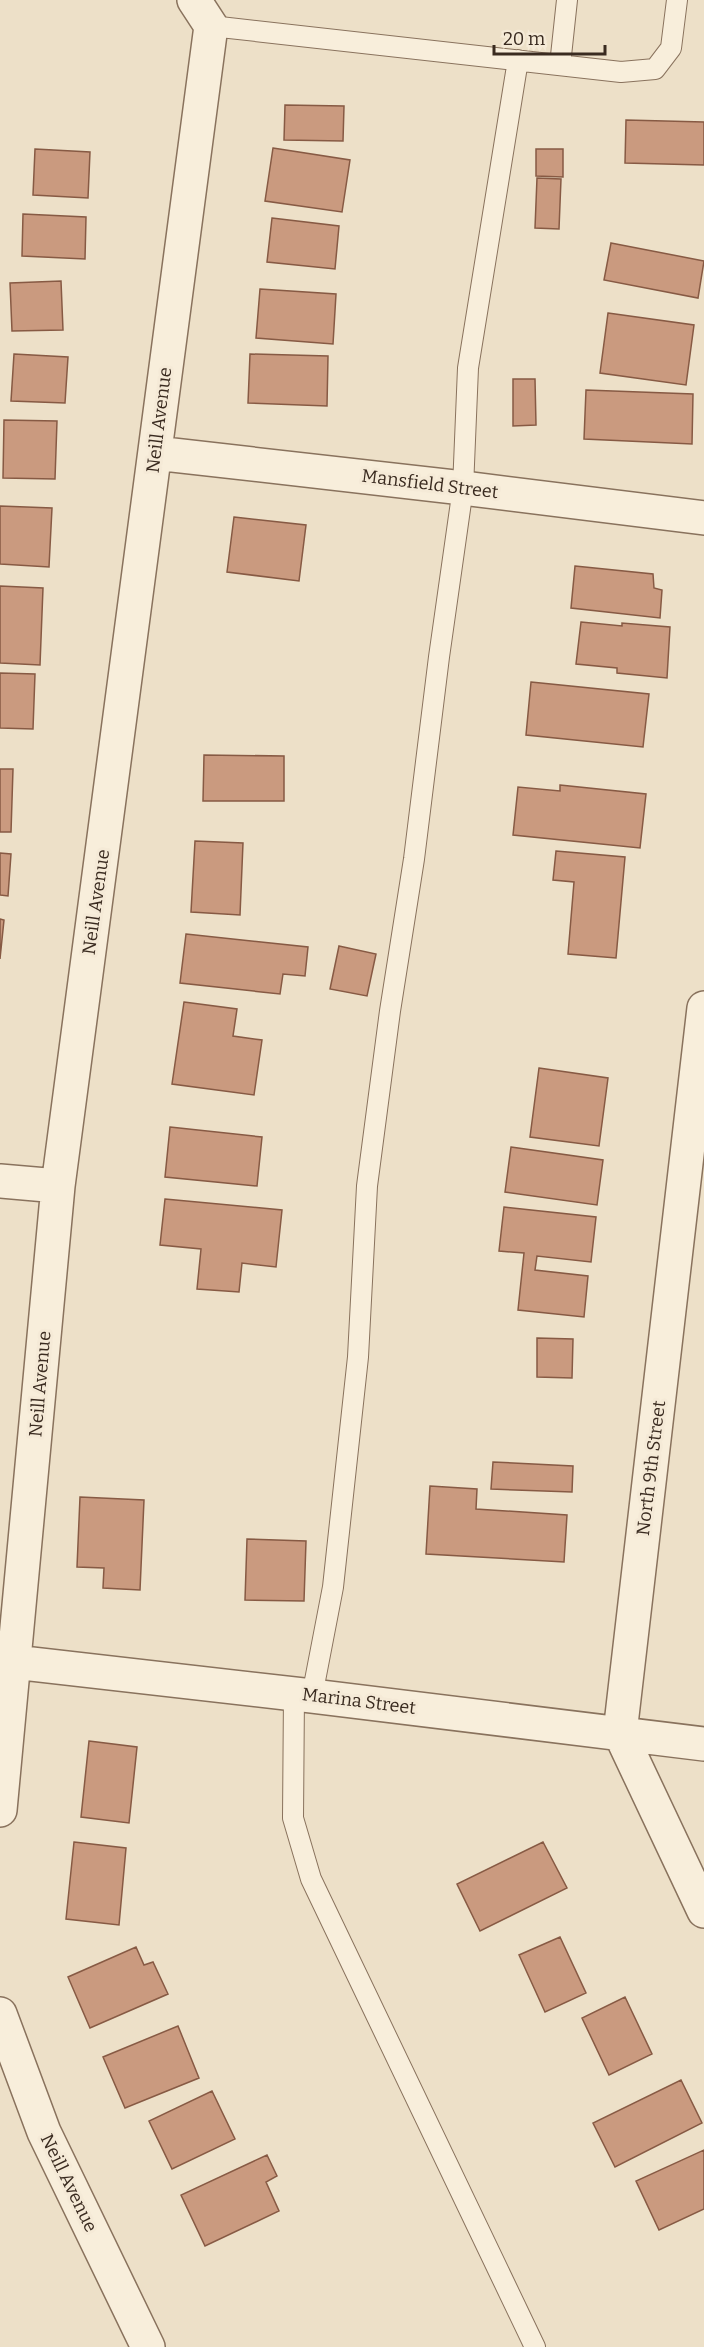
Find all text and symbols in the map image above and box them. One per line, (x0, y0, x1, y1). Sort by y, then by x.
scale bar (494, 18, 605, 56)
text: 20 m (503, 28, 545, 50)
street label: Neill Avenue (142, 366, 176, 474)
street label: Mansfield Street (360, 465, 500, 503)
street label: Neill Avenue (78, 848, 114, 956)
street label: Neill Avenue (24, 1330, 56, 1438)
street label: North 9th Street (632, 1399, 670, 1537)
street label: Marina Street (301, 1683, 418, 1719)
street label: Neill Avenue (36, 2130, 102, 2236)

